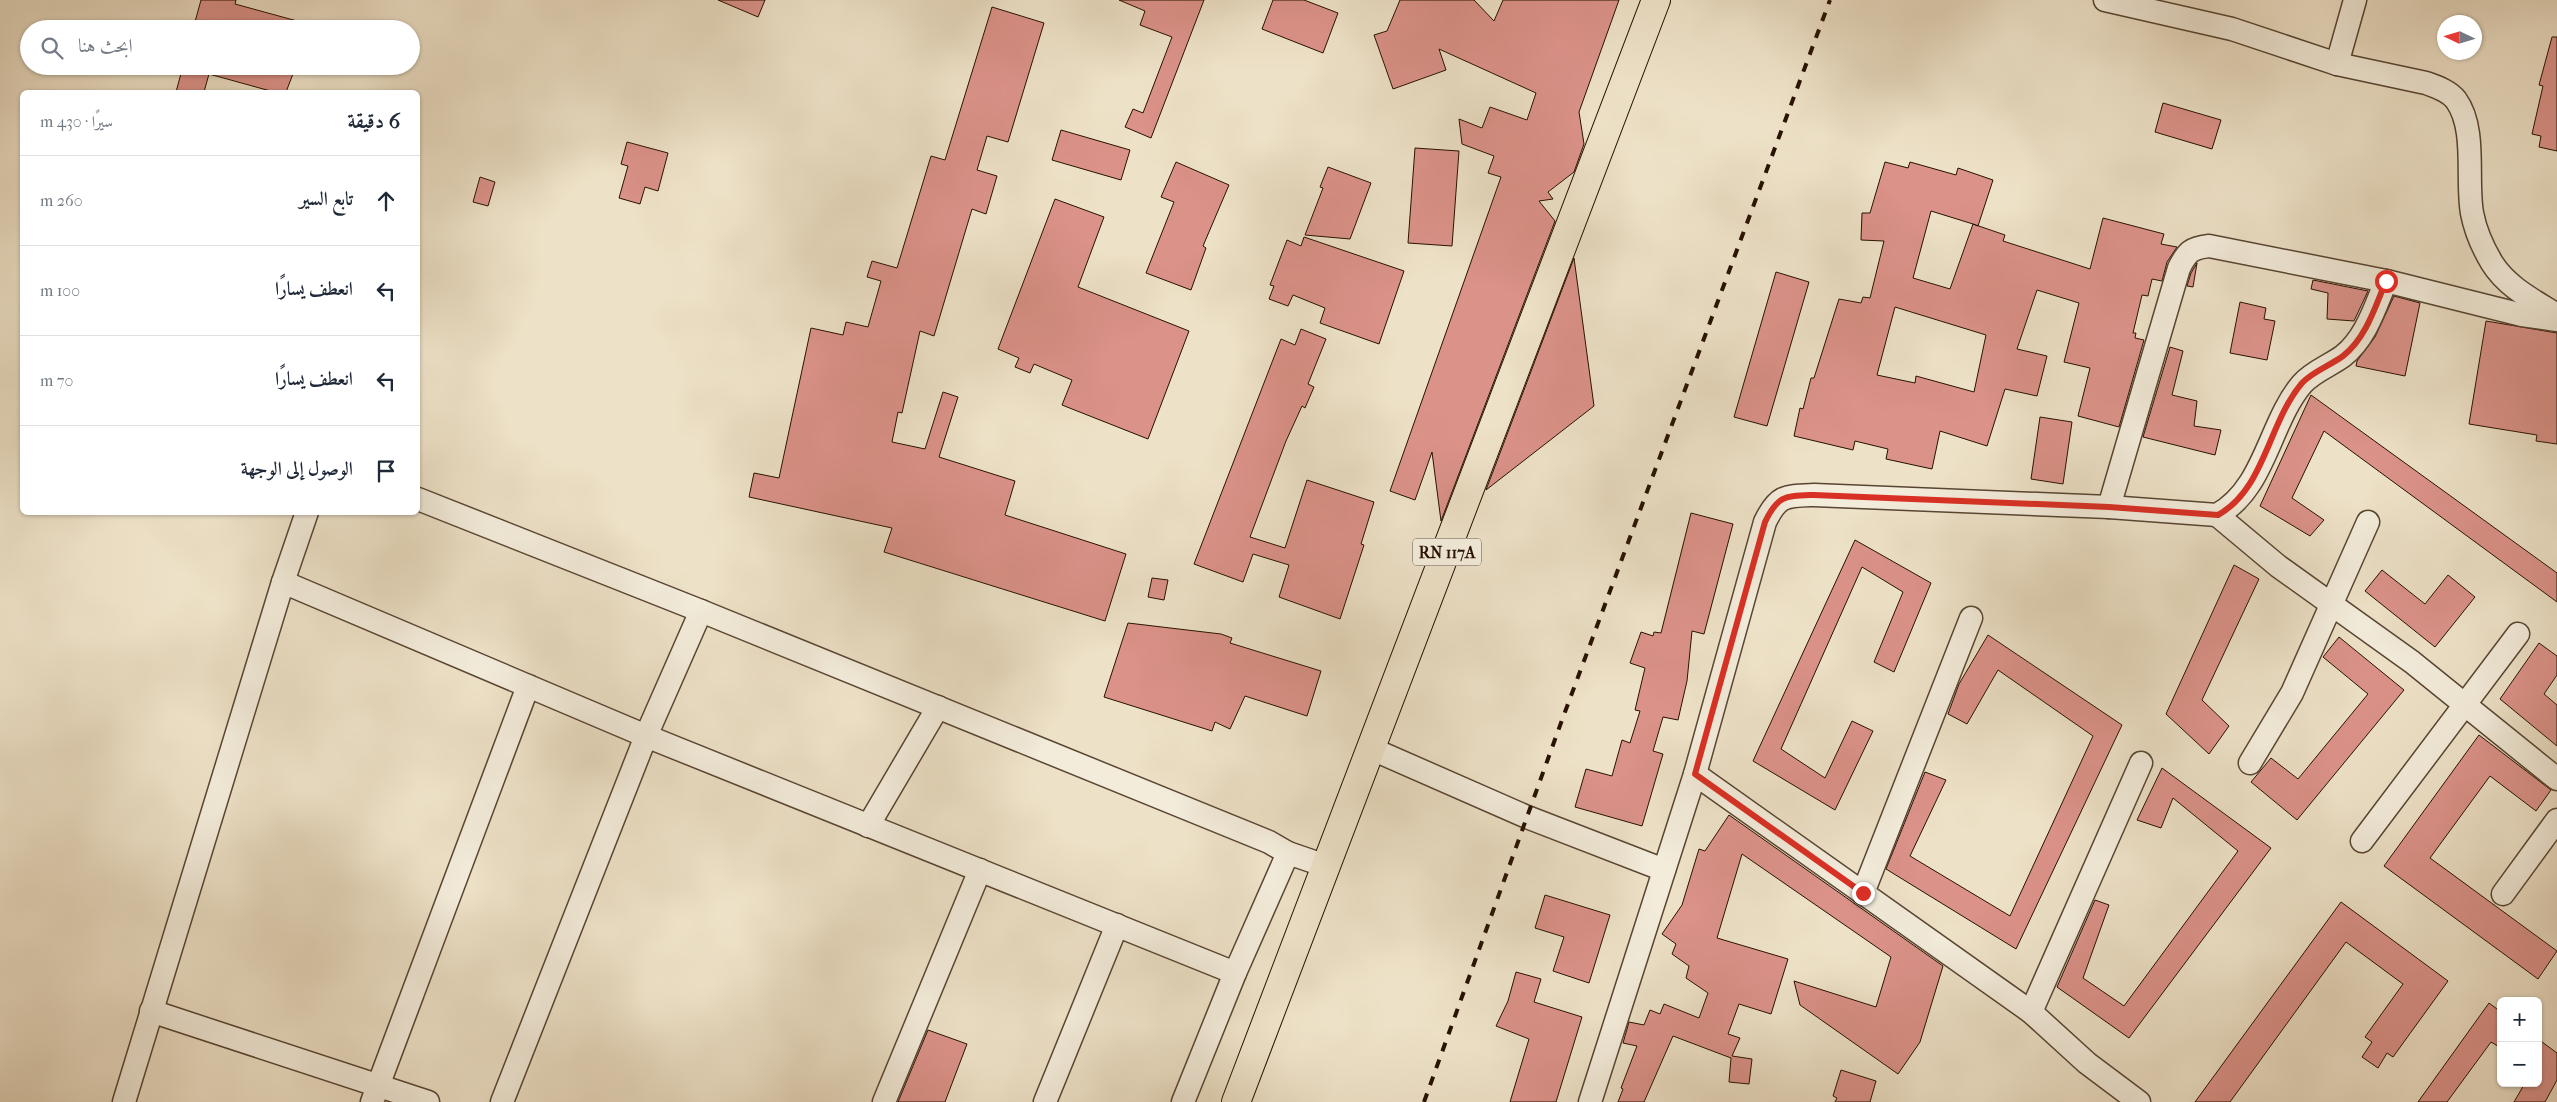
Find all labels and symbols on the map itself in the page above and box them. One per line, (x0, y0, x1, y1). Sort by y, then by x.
north arrow (2437, 15, 2482, 60)
route start (2375, 270, 2398, 293)
road number: RN 117A (1413, 538, 1481, 566)
route end (1852, 882, 1875, 905)

